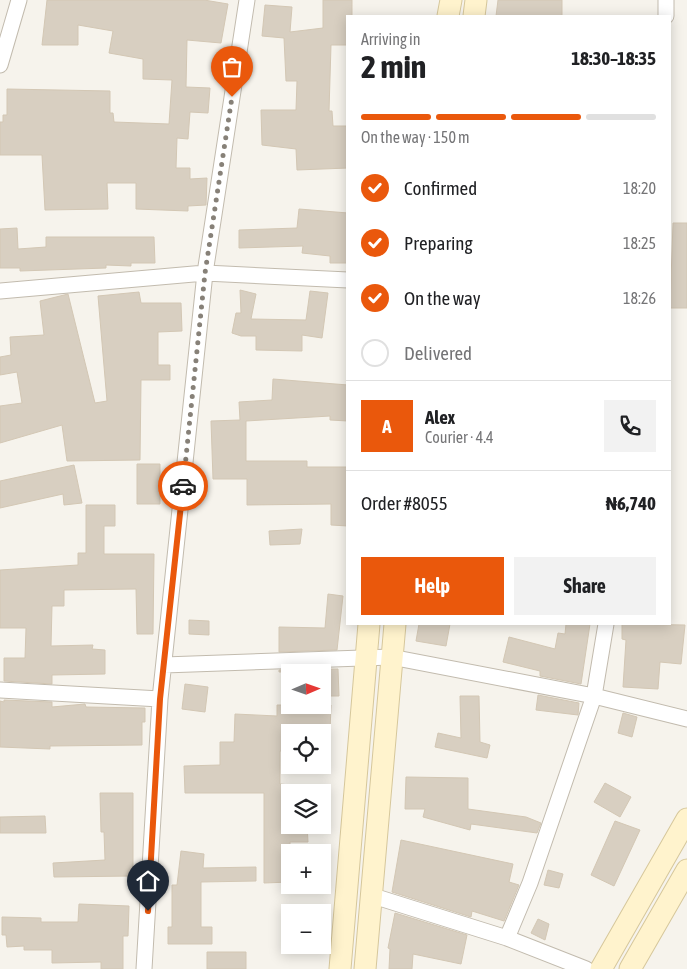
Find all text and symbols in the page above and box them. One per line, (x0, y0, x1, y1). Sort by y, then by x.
text: Arriving in (361, 30, 421, 48)
pin (211, 46, 253, 97)
text: 18:30–18:35 (571, 47, 656, 69)
text: 2 min (361, 48, 426, 85)
icon: bag (218, 53, 246, 81)
text: On the way · 150 m (361, 128, 470, 146)
icon: check (361, 174, 389, 202)
text: Confirmed (404, 177, 477, 199)
text: 18:20 (623, 179, 656, 197)
icon: check (361, 229, 389, 257)
text: Preparing (404, 232, 473, 254)
text: 18:25 (623, 234, 656, 252)
icon: check (361, 284, 389, 312)
text: On the way (404, 287, 481, 309)
text: 18:26 (623, 289, 656, 307)
text: Delivered (404, 342, 472, 364)
button: phone (604, 400, 656, 452)
text: Alex (425, 406, 455, 428)
text: A (382, 415, 392, 437)
text: Courier · 4.4 (425, 428, 494, 446)
courier (158, 461, 208, 511)
icon: car (169, 472, 197, 500)
text: Order #8055 (361, 492, 448, 514)
text: ₦6,740 (606, 492, 656, 514)
button: Help (361, 557, 504, 615)
button: Share (514, 557, 656, 615)
north arrow (281, 664, 331, 714)
map controls (281, 664, 331, 954)
button: locate (281, 724, 331, 774)
button: layers (281, 784, 331, 834)
button: + (281, 844, 331, 894)
pin (127, 860, 169, 911)
icon: home (134, 867, 162, 895)
button: − (281, 904, 331, 954)

